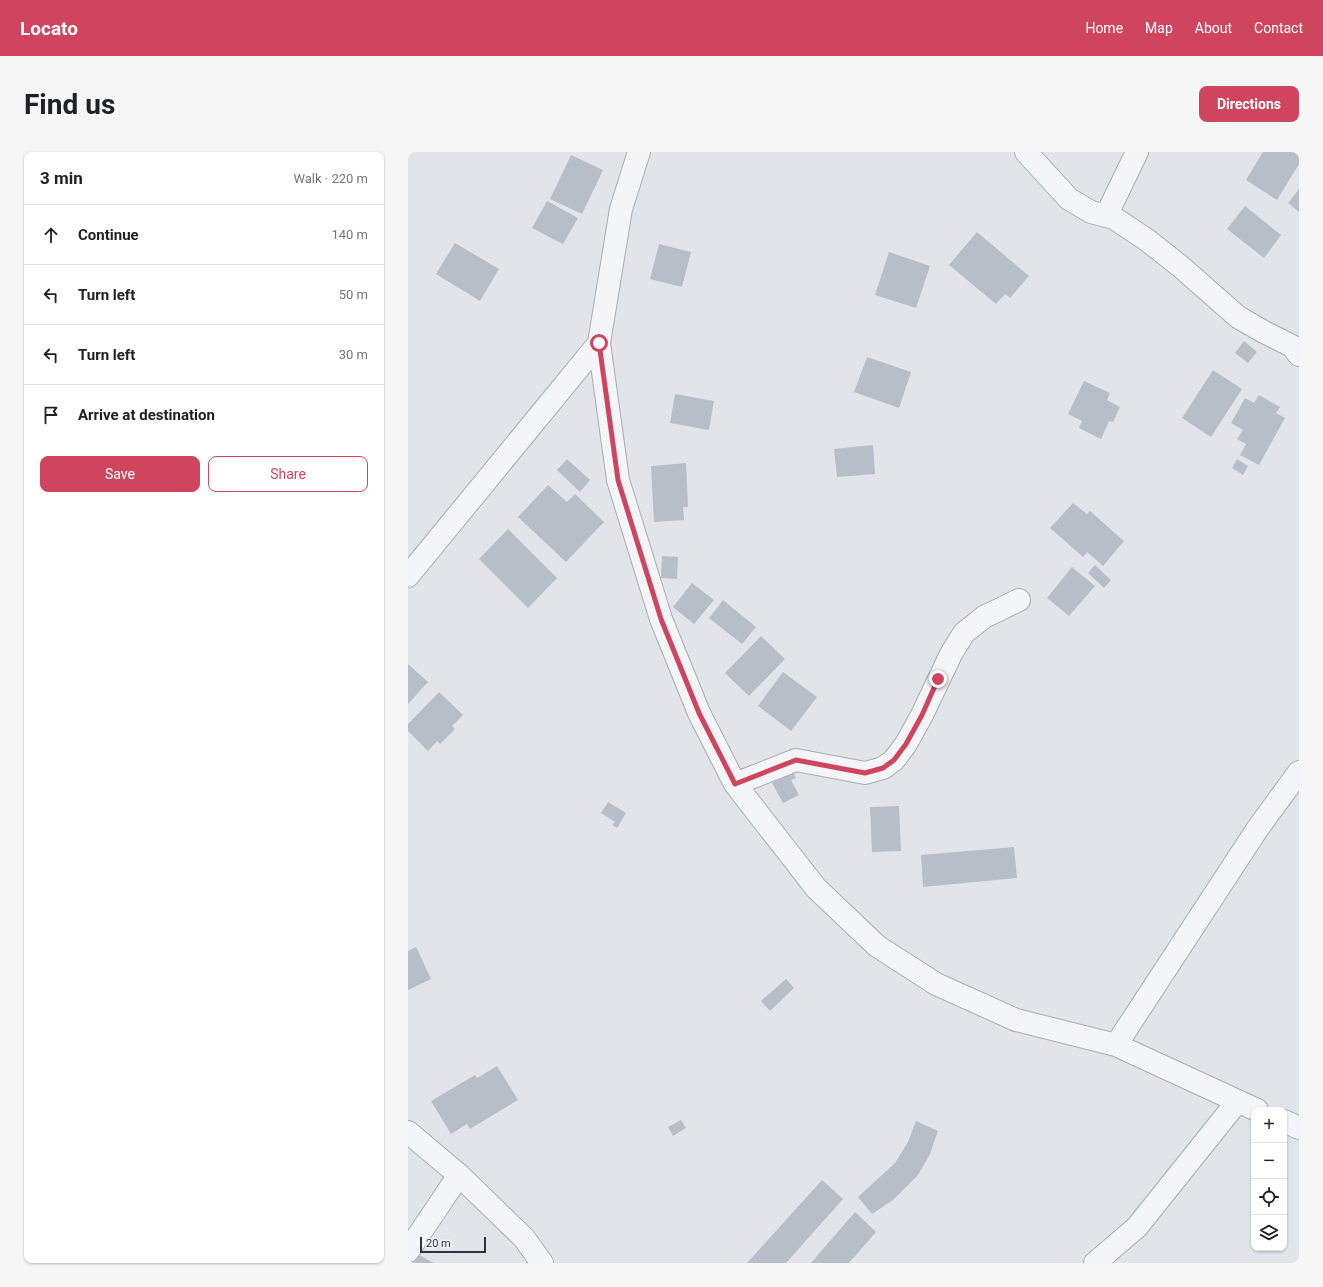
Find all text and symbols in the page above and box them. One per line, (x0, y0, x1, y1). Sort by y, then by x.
text: Locato (20, 17, 78, 40)
text: Home (1085, 20, 1123, 36)
text: Map (1145, 20, 1173, 36)
text: About (1195, 20, 1232, 36)
text: Contact (1254, 20, 1303, 36)
button: Directions (1199, 86, 1299, 122)
text: Find us (24, 88, 115, 121)
text: 3 min (40, 168, 83, 188)
text: Walk · 220 m (293, 171, 368, 186)
icon: ahead (40, 224, 62, 246)
text: Continue (78, 226, 139, 244)
text: 140 m (331, 227, 368, 242)
icon: left (40, 284, 62, 306)
text: Turn left (78, 286, 135, 304)
text: 50 m (339, 287, 368, 302)
route start (590, 334, 608, 352)
icon: left (40, 344, 62, 366)
text: Turn left (78, 346, 135, 364)
text: 30 m (339, 347, 368, 362)
icon: arrive (40, 404, 62, 426)
text: Arrive at destination (78, 406, 215, 424)
button: Save (40, 456, 200, 492)
button: Share (208, 456, 368, 492)
route end (929, 670, 947, 688)
map controls (1251, 1107, 1287, 1251)
button: + (1251, 1107, 1287, 1143)
button: − (1251, 1143, 1287, 1179)
button: locate (1251, 1179, 1287, 1215)
button: layers (1251, 1215, 1287, 1251)
scale bar (420, 1235, 486, 1254)
text: 20 m (426, 1237, 451, 1250)

